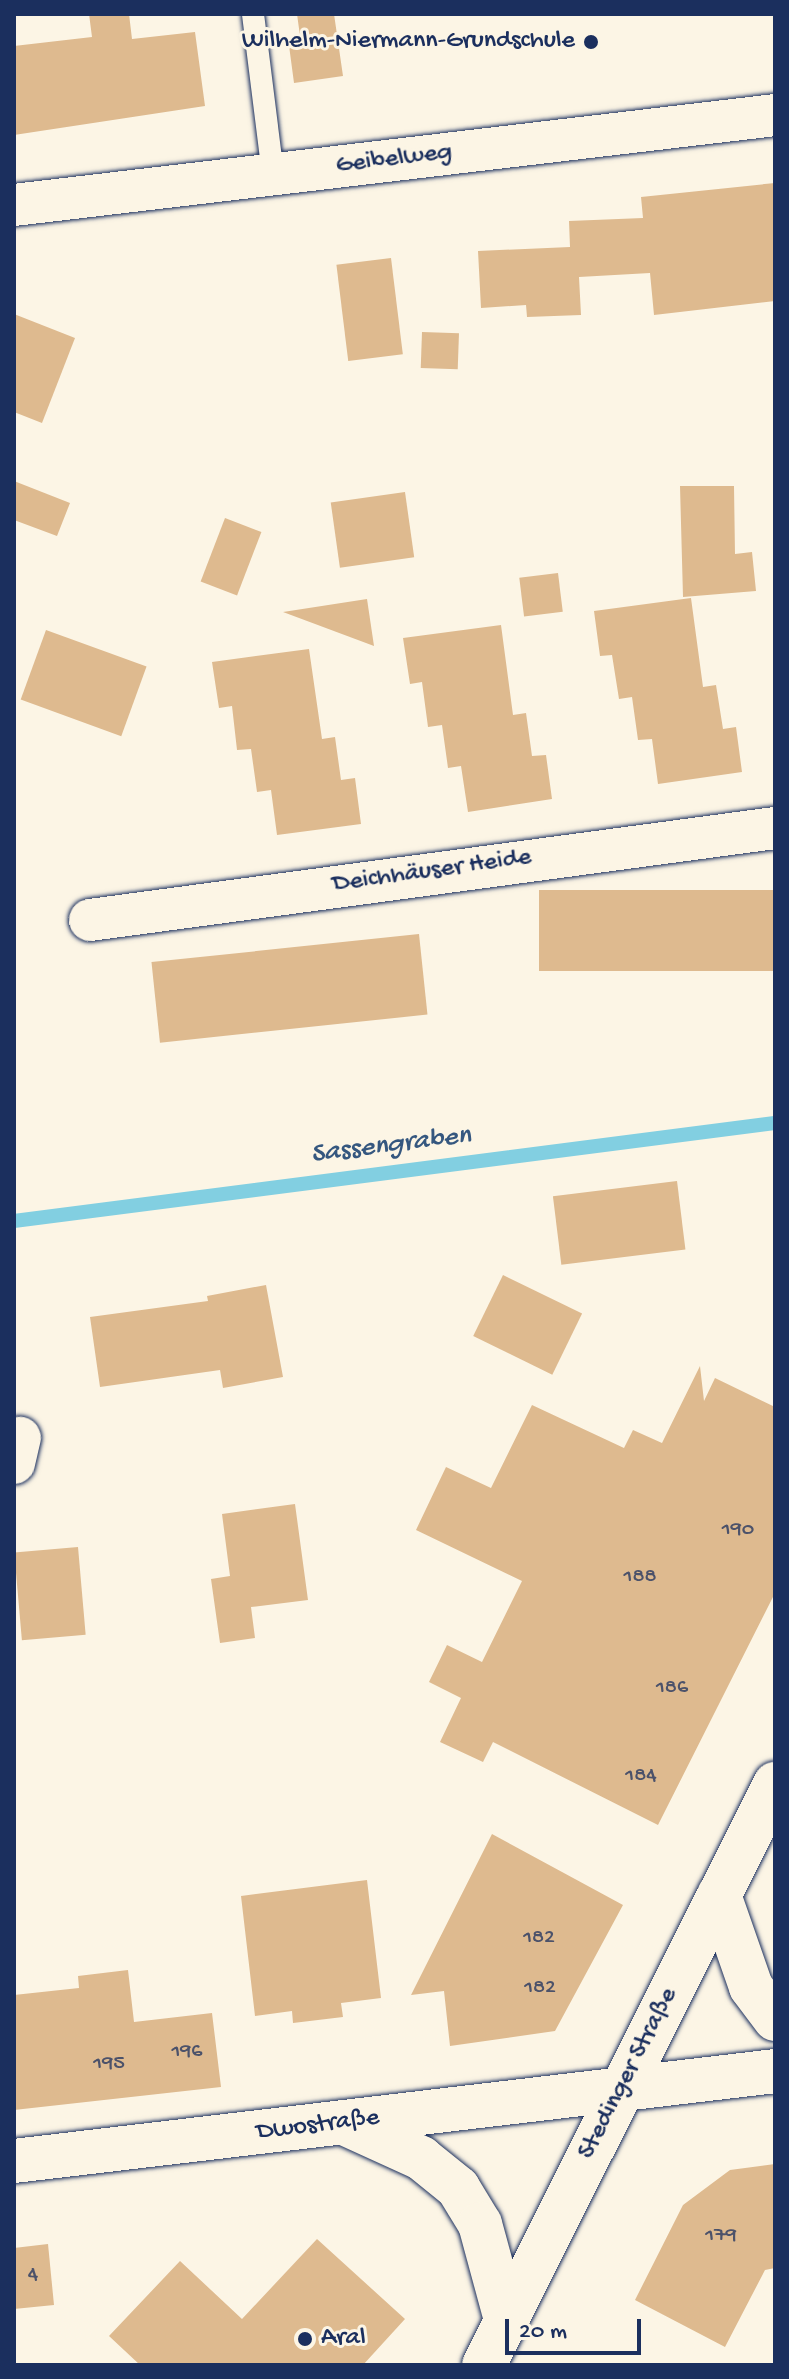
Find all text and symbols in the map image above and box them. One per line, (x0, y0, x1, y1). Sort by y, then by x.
place label: Wilhelm-Niermann-Grundschule (242, 26, 575, 58)
marker: Wilhelm-Niermann-Grundschule (582, 33, 600, 51)
street label: Geibelweg (334, 137, 454, 183)
street label: Deichhäuser Heide (331, 843, 533, 901)
water label: Sassengraben (309, 1120, 473, 1172)
house number: 190 (722, 1518, 754, 1544)
house number: 188 (624, 1565, 656, 1591)
house number: 186 (656, 1676, 688, 1702)
house number: 184 (625, 1764, 657, 1790)
house number: 182 (523, 1926, 555, 1952)
house number: 182 (524, 1976, 556, 2002)
street label: Stedinger Straße (572, 1983, 686, 2165)
house number: 196 (171, 2040, 203, 2066)
house number: 195 (93, 2052, 125, 2078)
street label: Dwostraße (255, 2103, 381, 2149)
house number: 179 (705, 2224, 737, 2250)
house number: 4 (28, 2263, 38, 2289)
scale bar (509, 2303, 645, 2353)
text: 20 m (519, 2318, 567, 2347)
place label: Aral (321, 2323, 366, 2355)
marker: Aral (296, 2330, 314, 2348)

